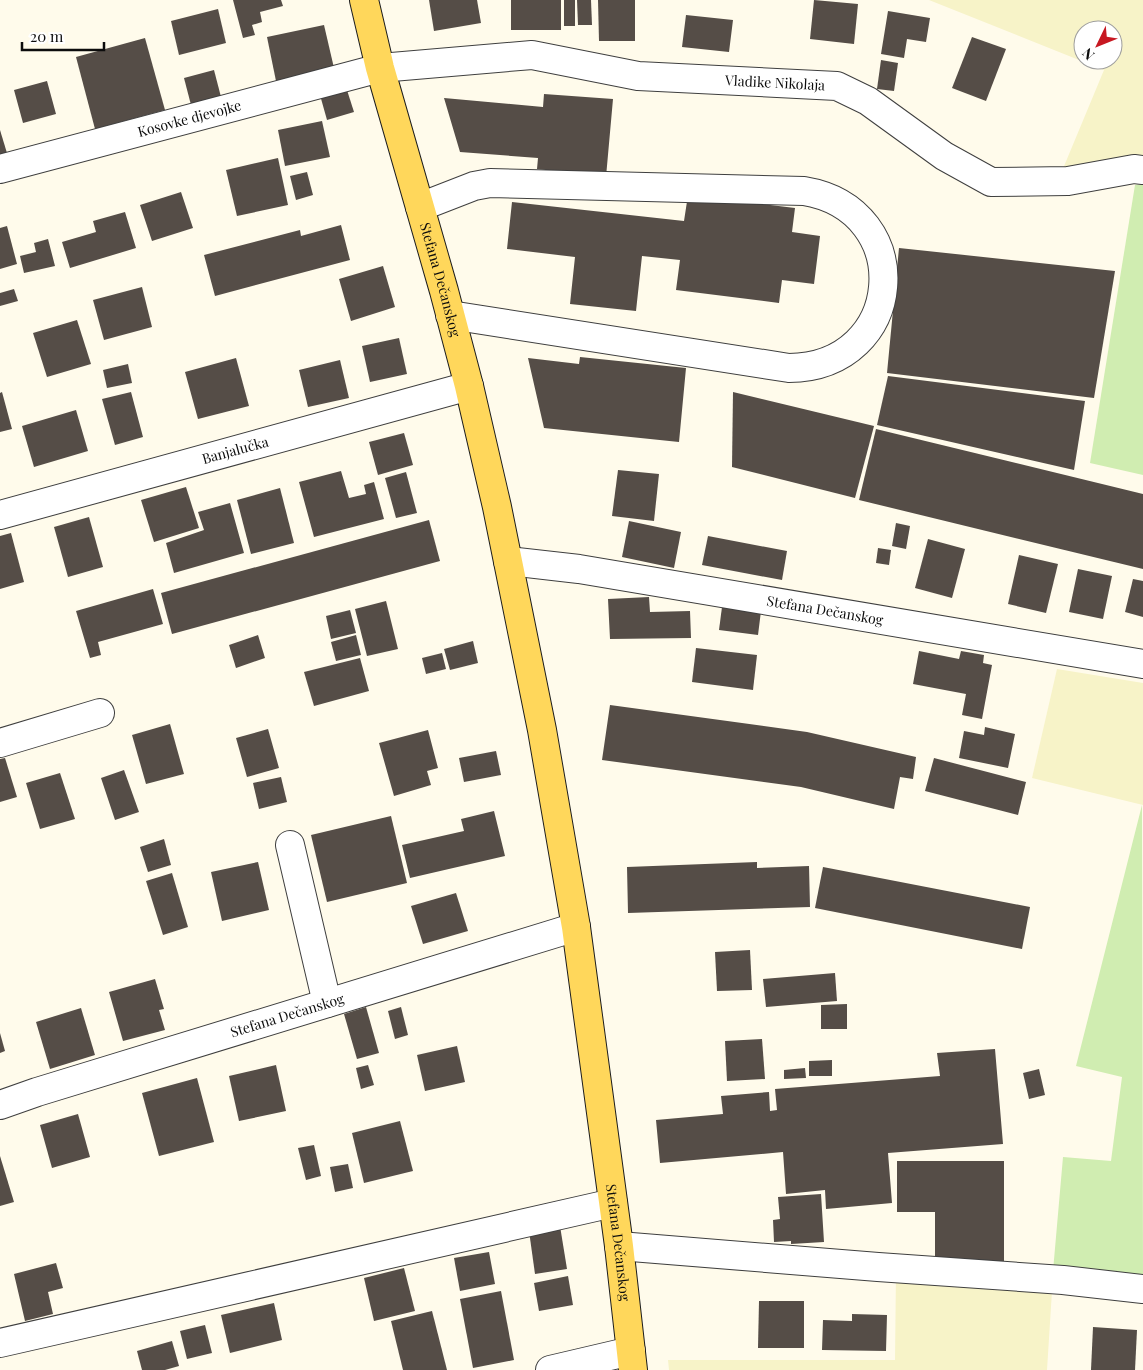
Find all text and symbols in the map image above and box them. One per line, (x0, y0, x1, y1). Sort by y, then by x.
scale bar (22, 20, 105, 52)
north arrow (1073, 20, 1123, 70)
text: 20 m (30, 26, 64, 46)
text: N (1078, 44, 1099, 64)
street label: Vladike Nikolaja (723, 70, 826, 94)
street label: Kosovke djevojke (135, 95, 243, 141)
street label: Stefana Dečanskog (416, 220, 466, 339)
street label: Banjalučka (200, 432, 271, 468)
street label: Stefana Dečanskog (765, 591, 886, 629)
street label: Stefana Dečanskog (228, 988, 347, 1041)
street label: Stefana Dečanskog (602, 1183, 635, 1303)

